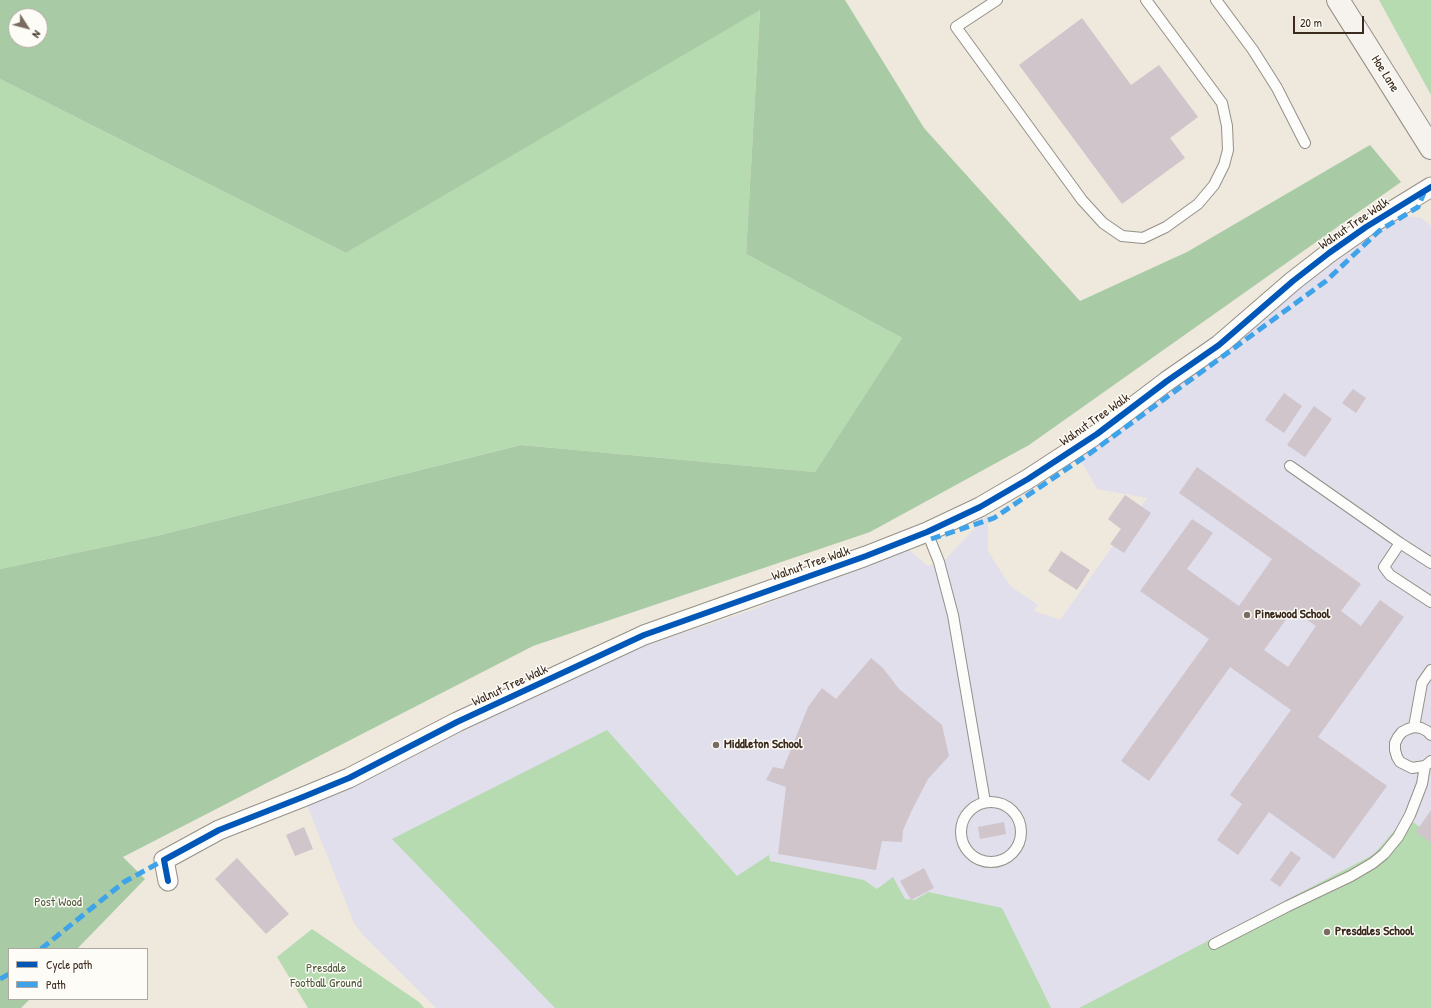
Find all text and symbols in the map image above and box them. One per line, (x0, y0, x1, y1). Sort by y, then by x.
north arrow (8, 8, 48, 48)
scale bar (1295, 8, 1366, 34)
text: 20 m (1300, 14, 1322, 31)
text: N (30, 28, 44, 41)
street label: Hoe Lane (1368, 53, 1402, 95)
street label: Walnut Tree Walk (1316, 195, 1392, 253)
street label: Walnut Tree Walk (1057, 390, 1133, 450)
street label: Walnut Tree Walk (770, 543, 852, 585)
place label: Pinewood School (1255, 607, 1330, 623)
marker: Pinewood School (1242, 610, 1252, 620)
street label: Walnut Tree Walk (470, 662, 550, 710)
place label: Middleton School (724, 737, 802, 753)
marker: Middleton School (711, 740, 721, 750)
park label: Post Wood (34, 895, 82, 911)
place label: Presdales School (1335, 924, 1414, 940)
marker: Presdales School (1322, 927, 1332, 937)
legend (8, 948, 148, 1000)
text: Cycle path (46, 956, 92, 973)
park label: Presdale Football Ground (290, 961, 362, 992)
text: Path (46, 976, 66, 993)

